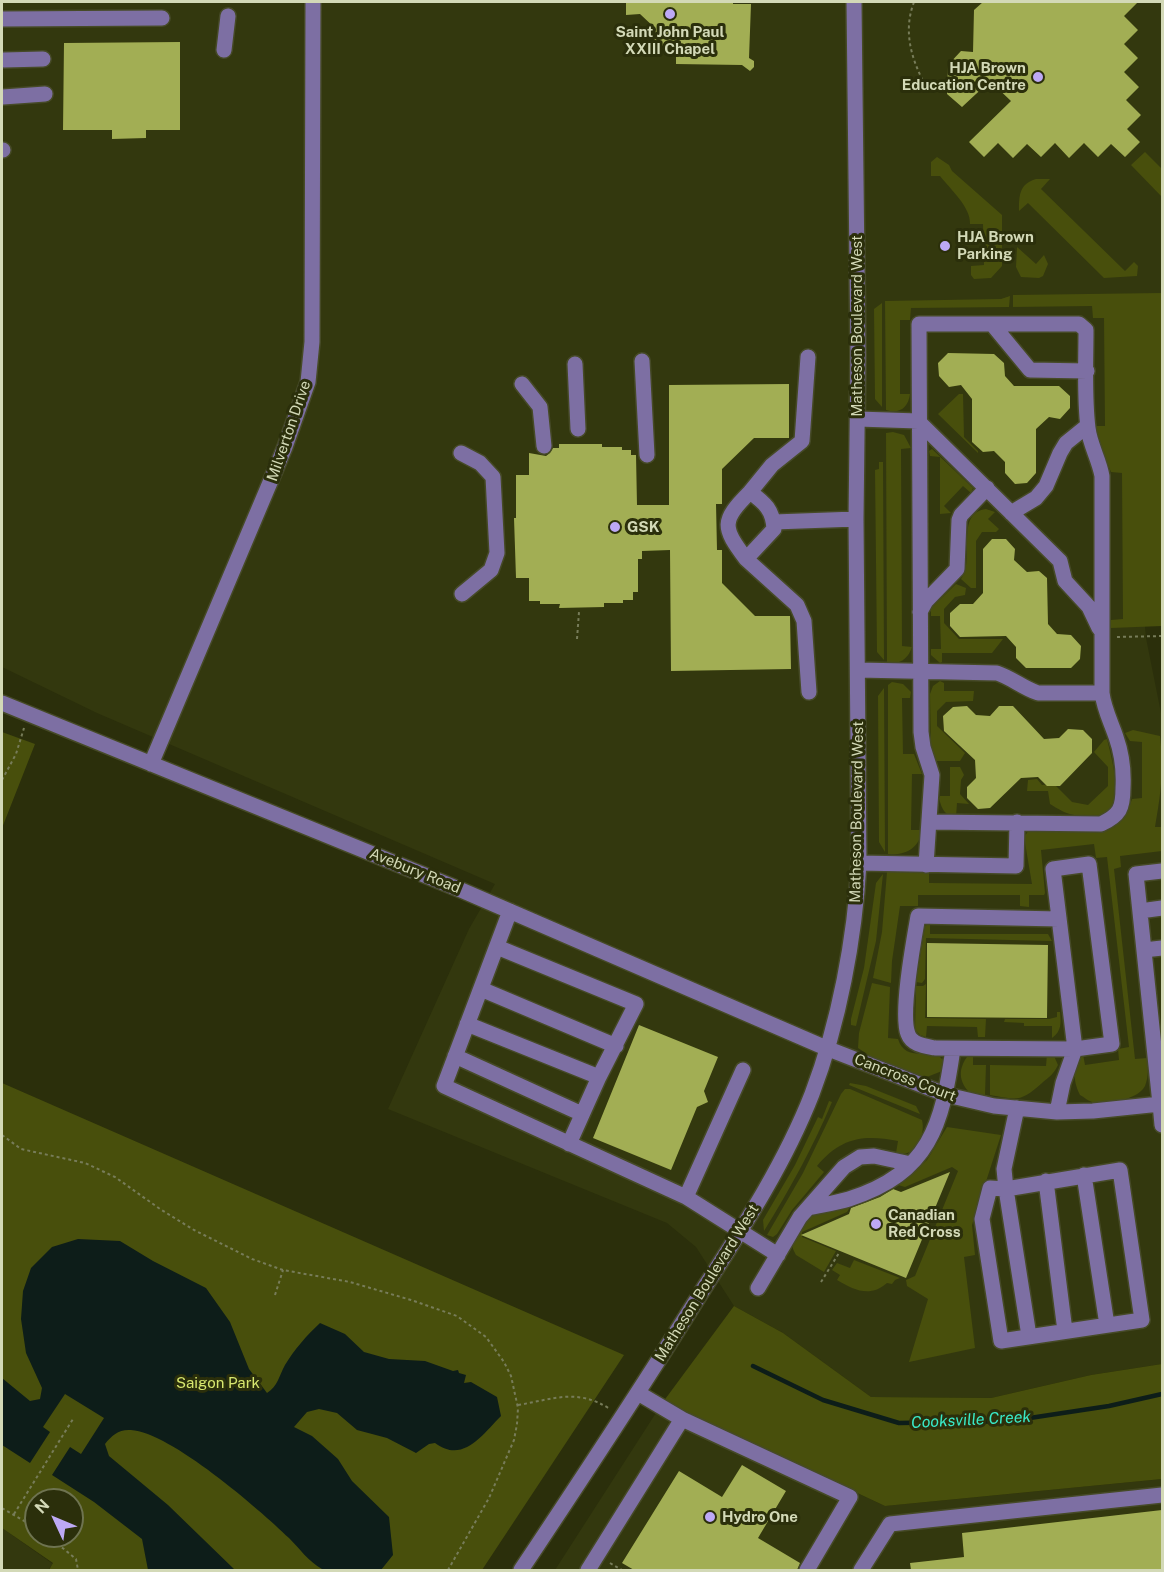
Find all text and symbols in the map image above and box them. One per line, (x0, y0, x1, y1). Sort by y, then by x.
marker: Saint John Paul XXIII Chapel (663, 7, 677, 21)
place label: Saint John Paul XXIII Chapel (616, 23, 724, 58)
place label: HJA Brown Education Centre (902, 59, 1026, 94)
marker: HJA Brown Education Centre (1031, 70, 1045, 84)
place label: HJA Brown Parking (957, 228, 1034, 263)
street label: Matheson Boulevard West (848, 235, 866, 417)
marker: HJA Brown Parking (938, 239, 952, 253)
street label: Milverton Drive (263, 378, 315, 484)
place label: GSK (627, 518, 659, 536)
marker: GSK (608, 520, 622, 534)
street label: Matheson Boulevard West (846, 721, 868, 903)
street label: Avebury Road (367, 845, 463, 897)
street label: Cancross Court (852, 1050, 958, 1106)
street label: Matheson Boulevard West (651, 1201, 763, 1365)
place label: Canadian Red Cross (888, 1206, 961, 1241)
marker: Canadian Red Cross (869, 1217, 883, 1231)
park label: Saigon Park (176, 1374, 260, 1392)
water label: Cooksville Creek (911, 1407, 1031, 1433)
north arrow (24, 1488, 84, 1548)
text: N (31, 1495, 53, 1518)
place label: Hydro One (722, 1508, 798, 1526)
marker: Hydro One (703, 1510, 717, 1524)

